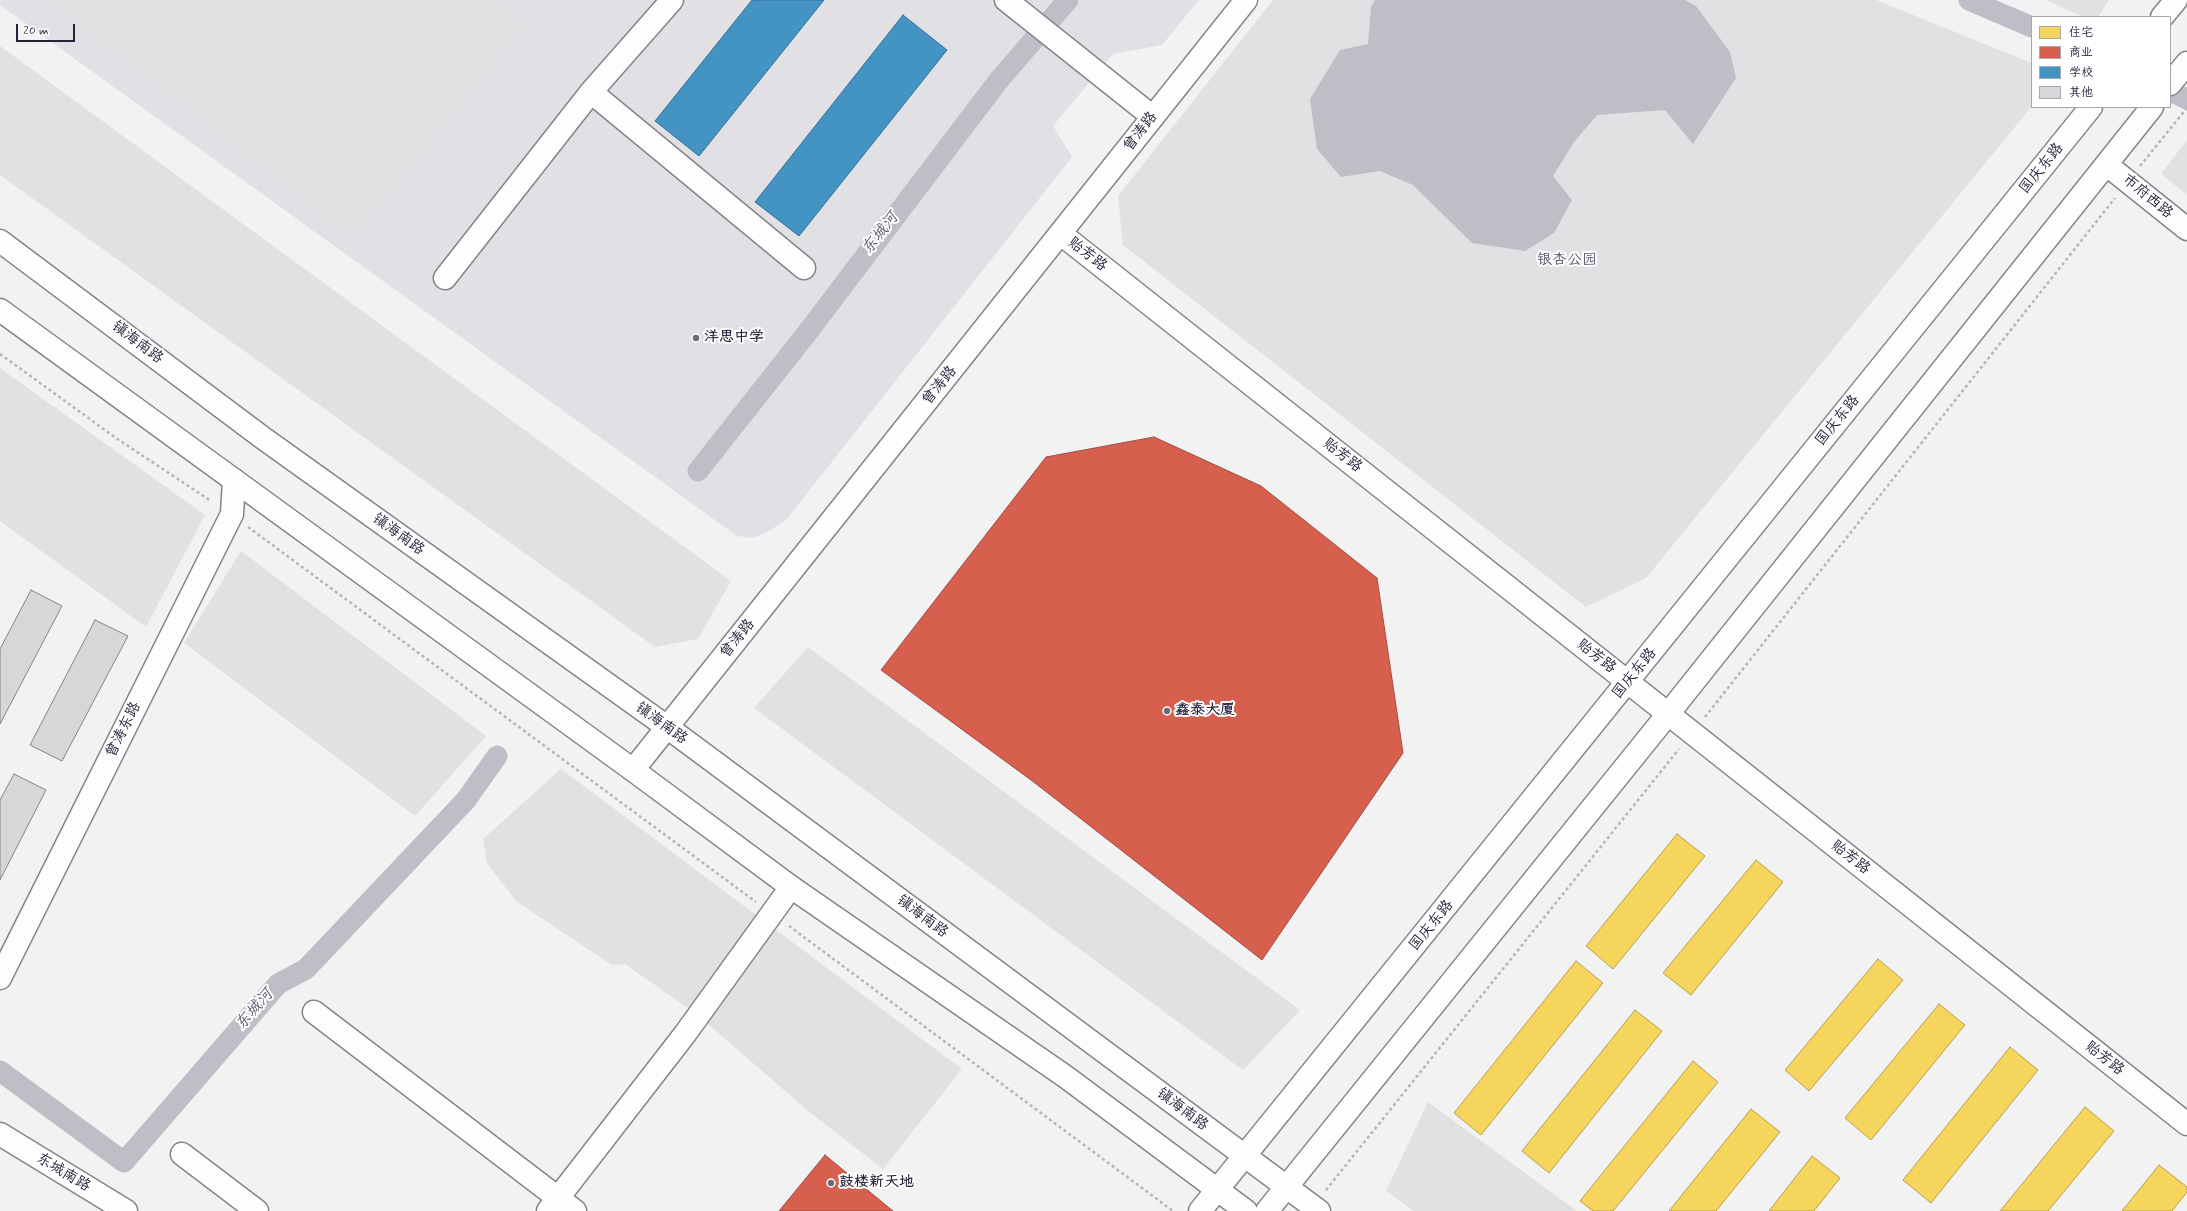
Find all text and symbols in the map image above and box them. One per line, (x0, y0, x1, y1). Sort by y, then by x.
scale bar (18, 16, 77, 42)
legend (2031, 16, 2171, 108)
text: 20 m (23, 23, 49, 39)
text: 住宅 (2069, 25, 2093, 41)
text: 商业 (2069, 45, 2093, 61)
text: 学校 (2069, 65, 2093, 81)
text: 其他 (2069, 85, 2093, 101)
street label: 曾涛路 (1120, 109, 1162, 155)
street label: 国庆东路 (2016, 140, 2068, 198)
street label: 市府西路 (2118, 171, 2176, 223)
water label: 东城河 (859, 209, 903, 259)
street label: 贻芳路 (1064, 234, 1110, 276)
park label: 银杏公园 (1537, 252, 1597, 270)
street label: 镇海南路 (108, 318, 166, 368)
place label: 洋思中学 (704, 329, 764, 347)
marker: 洋思中学 (691, 333, 701, 343)
street label: 曾涛路 (919, 363, 961, 409)
street label: 国庆东路 (1812, 392, 1864, 450)
street label: 贻芳路 (1319, 435, 1365, 477)
street label: 镇海南路 (368, 510, 428, 560)
street label: 曾涛路 (717, 616, 759, 662)
street label: 贻芳路 (1573, 636, 1619, 678)
street label: 国庆东路 (1609, 645, 1661, 703)
street label: 曾涛东路 (102, 699, 146, 761)
street label: 镇海南路 (631, 699, 691, 749)
place label: 鑫泰大厦 (1175, 702, 1235, 720)
marker: 鑫泰大厦 (1162, 706, 1172, 716)
street label: 贻芳路 (1827, 837, 1873, 879)
street label: 镇海南路 (893, 892, 951, 942)
street label: 国庆东路 (1406, 897, 1458, 955)
water label: 东城河 (232, 986, 278, 1034)
street label: 贻芳路 (2081, 1038, 2127, 1080)
street label: 镇海南路 (1153, 1085, 1211, 1135)
street label: 东城南路 (33, 1150, 93, 1196)
place label: 鼓楼新天地 (839, 1174, 914, 1192)
marker: 鼓楼新天地 (826, 1178, 836, 1188)

